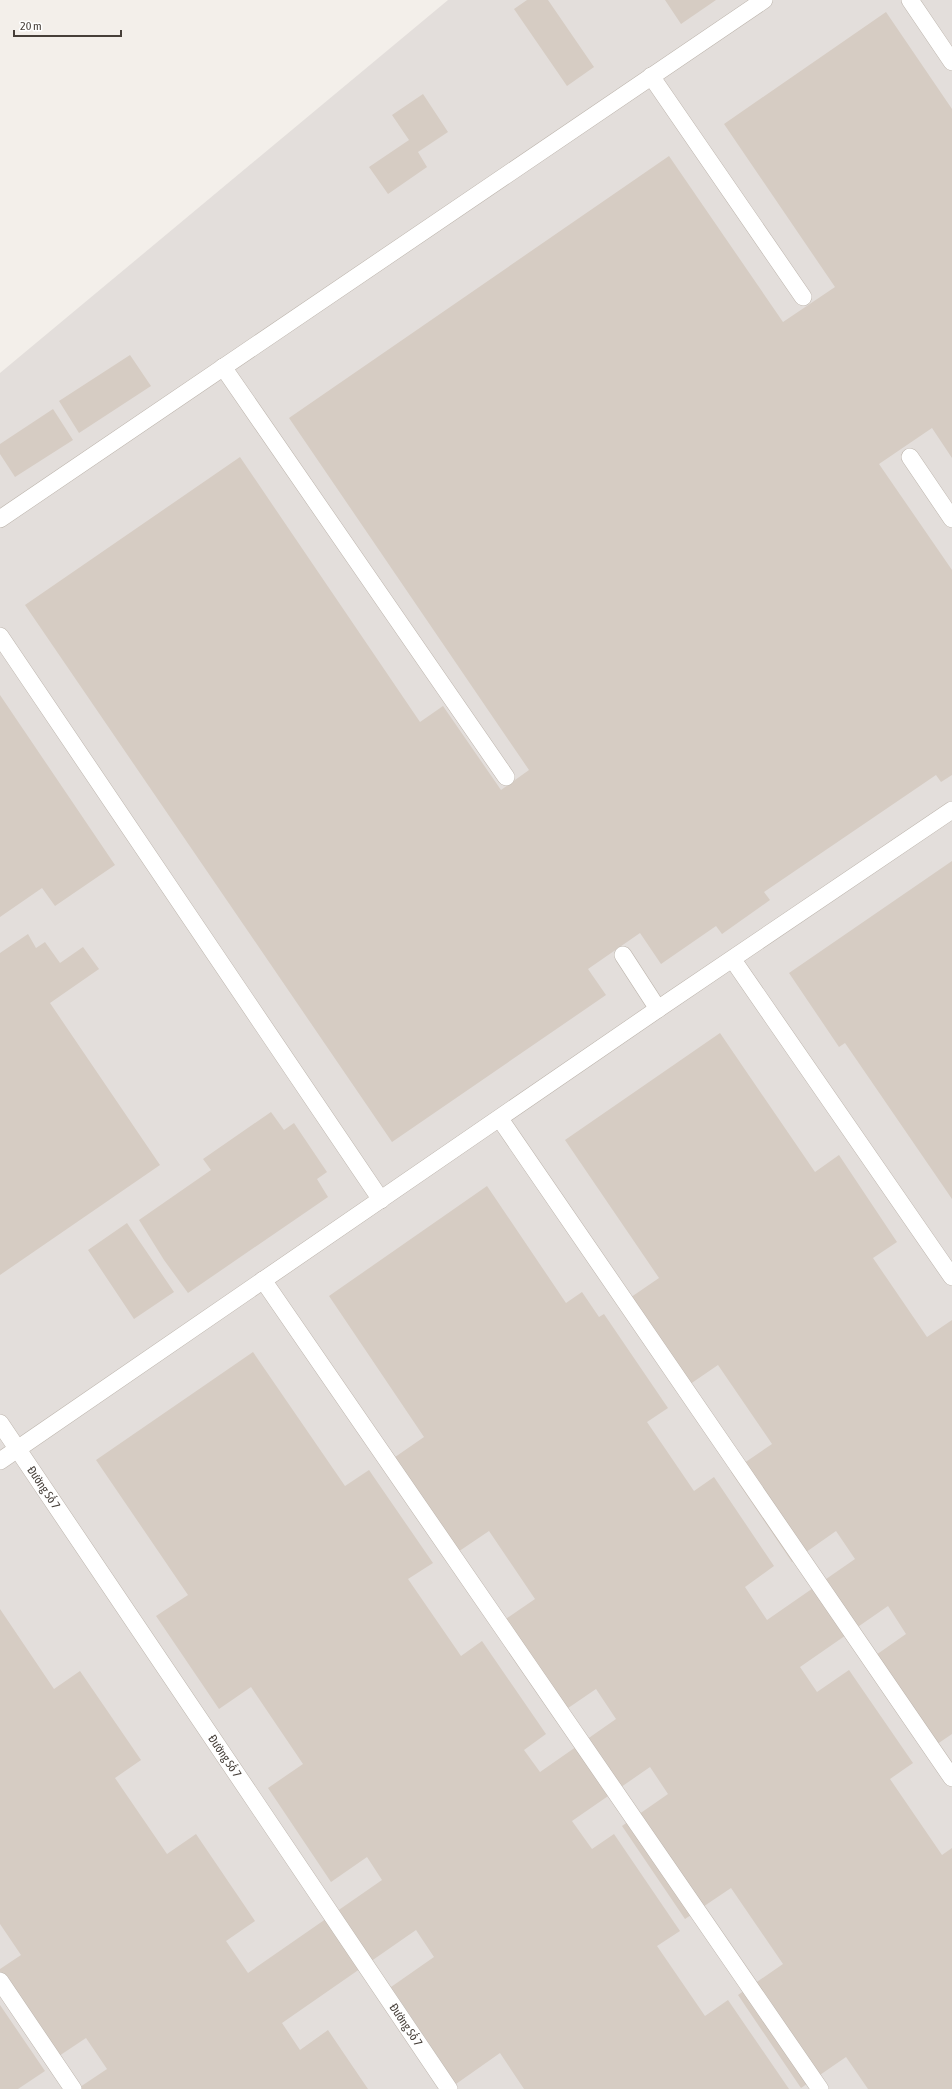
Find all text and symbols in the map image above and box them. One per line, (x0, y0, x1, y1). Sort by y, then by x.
scale bar (14, 12, 121, 38)
text: 20 m (20, 19, 42, 33)
street label: Đường Số 7 (24, 1464, 63, 1512)
street label: Đường Số 7 (205, 1732, 244, 1781)
street label: Đường Số 7 (386, 2001, 425, 2049)

